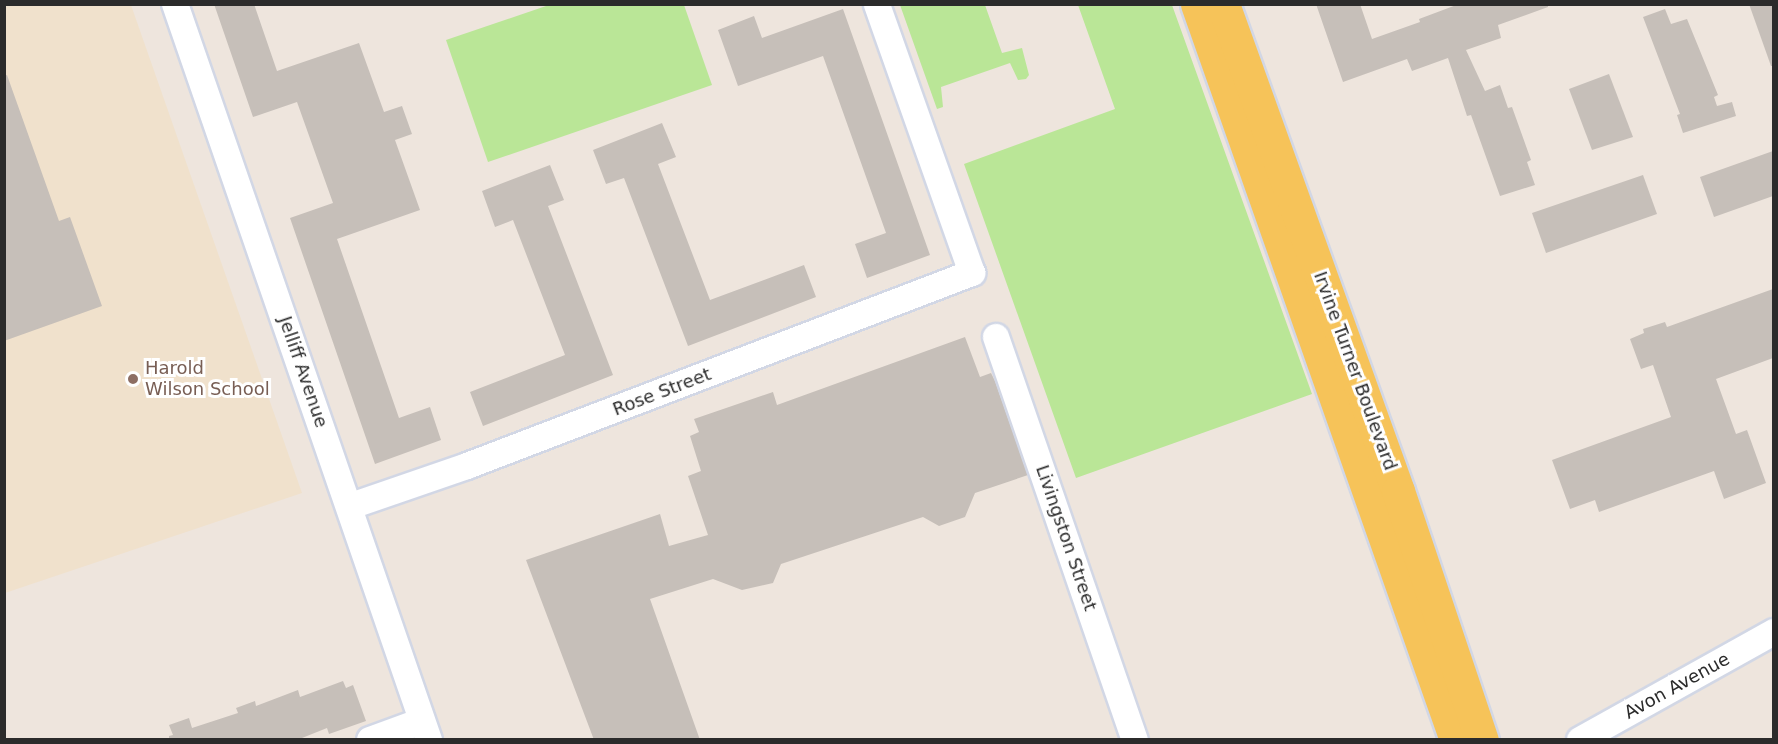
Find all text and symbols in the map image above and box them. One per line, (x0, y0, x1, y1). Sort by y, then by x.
street label: Irvine Turner Boulevard (1309, 269, 1401, 473)
street label: Jelliff Avenue (274, 313, 332, 431)
place label: Harold Wilson School (145, 358, 270, 400)
street label: Rose Street (610, 363, 714, 421)
marker: Harold Wilson School (126, 372, 140, 386)
street label: Livingston Street (1031, 462, 1101, 614)
street label: Avon Avenue (1621, 648, 1733, 724)

